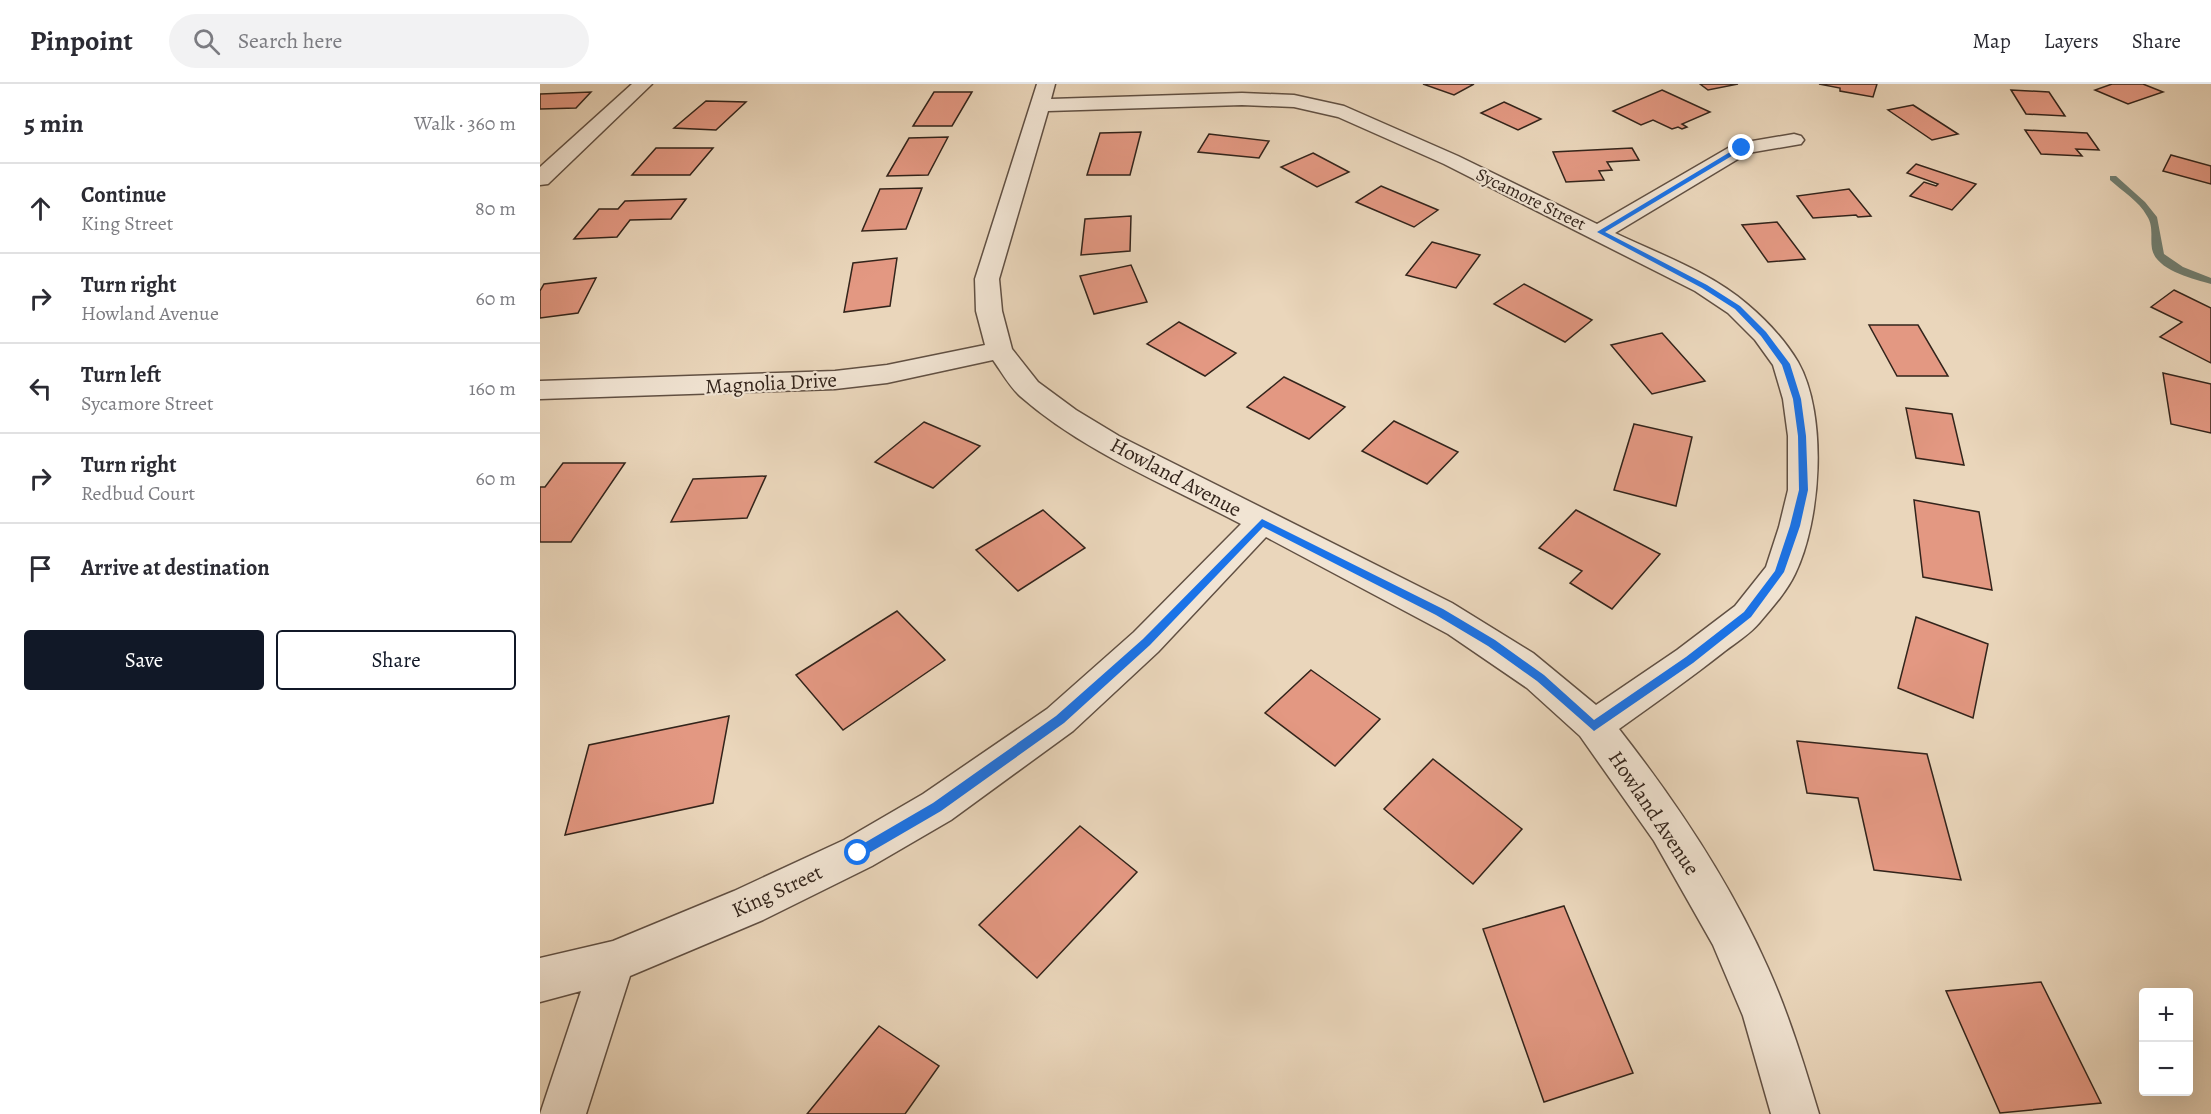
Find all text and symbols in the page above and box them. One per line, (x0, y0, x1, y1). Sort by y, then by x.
search box (169, 14, 589, 68)
text: Pinpoint (30, 22, 133, 60)
icon: search (190, 25, 223, 58)
text: Search here (238, 26, 342, 56)
text: Map (1972, 27, 2011, 55)
text: Layers (2044, 27, 2099, 55)
text: Share (2132, 27, 2181, 55)
text: 5 min (24, 106, 84, 141)
text: Walk · 360 m (414, 110, 516, 137)
route end (1728, 134, 1754, 160)
street label: Sycamore Street (1472, 162, 1590, 236)
text: Continue (81, 180, 166, 210)
icon: ahead (24, 192, 57, 225)
text: 80 m (475, 195, 516, 222)
text: King Street (81, 210, 173, 237)
text: Turn right (81, 270, 177, 300)
icon: right (24, 282, 57, 315)
text: 60 m (476, 285, 516, 312)
text: Howland Avenue (81, 300, 219, 327)
text: Turn left (81, 360, 161, 390)
street label: Magnolia Drive (704, 366, 838, 400)
icon: left (24, 372, 57, 405)
text: 160 m (469, 375, 516, 402)
text: Sycamore Street (81, 390, 214, 417)
street label: Howland Avenue (1106, 431, 1246, 523)
text: Turn right (81, 450, 177, 480)
icon: right (24, 462, 57, 495)
text: 60 m (476, 465, 516, 492)
text: Redbud Court (81, 480, 195, 507)
icon: arrive (24, 552, 57, 585)
text: Arrive at destination (81, 553, 270, 583)
button: Save (24, 630, 264, 690)
button: Share (276, 630, 516, 690)
street label: Howland Avenue (1602, 745, 1706, 881)
route start (844, 839, 870, 865)
street label: King Street (727, 858, 827, 924)
map controls (2139, 988, 2193, 1096)
button: + (2139, 988, 2193, 1042)
button: − (2139, 1042, 2193, 1096)

